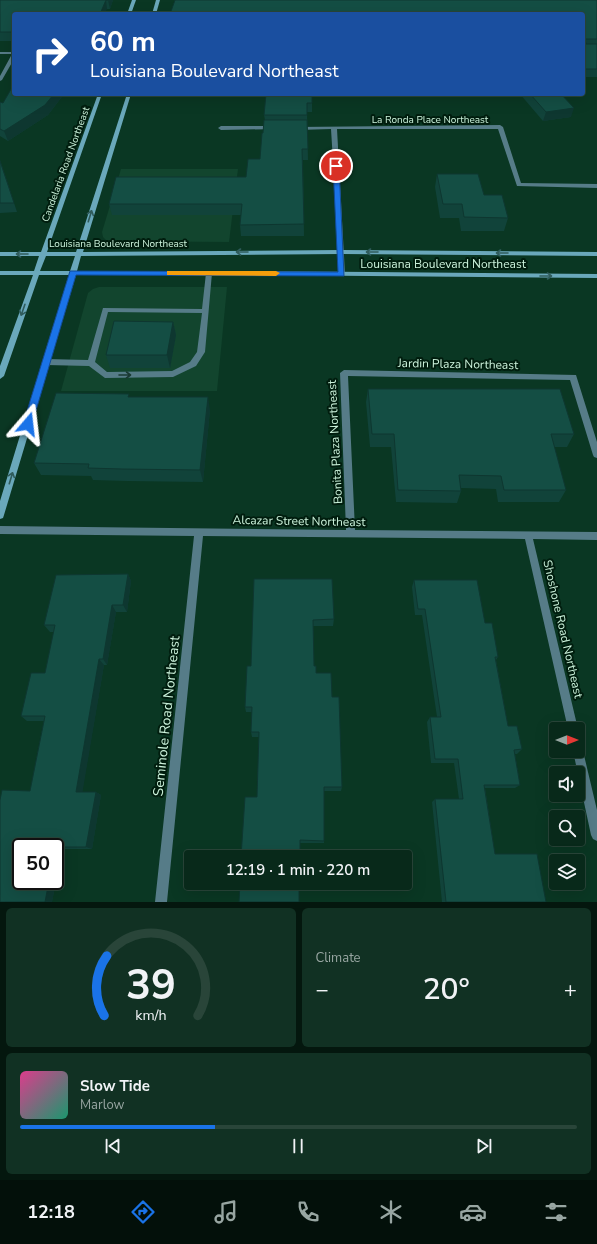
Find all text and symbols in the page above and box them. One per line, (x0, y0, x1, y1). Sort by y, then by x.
text: 60 m (90, 23, 156, 61)
icon: right (24, 28, 76, 80)
text: Louisiana Boulevard Northeast (90, 59, 339, 83)
street label: Candelaria Road Northeast (39, 104, 93, 224)
street label: La Ronda Place Northeast (372, 113, 489, 127)
pin (319, 149, 353, 183)
icon: arrive (325, 155, 347, 177)
one-way arrow (87, 210, 95, 222)
street label: Louisiana Boulevard Northeast (49, 237, 188, 251)
one-way arrow (236, 248, 249, 256)
one-way arrow (366, 248, 379, 256)
one-way arrow (496, 249, 509, 257)
one-way arrow (16, 250, 29, 258)
street label: Louisiana Boulevard Northeast (360, 256, 527, 272)
one-way arrow (539, 272, 552, 280)
one-way arrow (19, 303, 27, 315)
street label: Jardin Plaza Northeast (397, 355, 519, 373)
one-way arrow (118, 371, 131, 379)
street label: Bonita Plaza Northeast (324, 379, 346, 504)
position arrow (7, 403, 49, 445)
one-way arrow (8, 472, 15, 485)
street label: Alcazar Street Northeast (232, 512, 366, 530)
street label: Shoshone Road Northeast (539, 558, 587, 700)
street label: Seminole Road Northeast (149, 635, 184, 797)
north arrow (549, 722, 585, 758)
map controls (549, 722, 585, 890)
button: sound (549, 766, 585, 802)
button: search (549, 810, 585, 846)
speed limit sign: 50 (12, 838, 64, 890)
button: layers (549, 854, 585, 890)
text: 12:19 · 1 min · 220 m (226, 860, 370, 880)
text: Climate (316, 949, 361, 967)
text: 39 (126, 956, 176, 1013)
text: 20° (423, 969, 470, 1010)
text: − (316, 975, 329, 1005)
text: + (564, 975, 577, 1005)
text: km/h (135, 1005, 166, 1024)
text: Slow Tide (80, 1076, 150, 1096)
text: Marlow (80, 1096, 125, 1114)
icon: previous (102, 1135, 124, 1157)
icon: pause (287, 1135, 309, 1157)
icon: next (473, 1135, 495, 1157)
icon: directions (129, 1198, 157, 1226)
icon: music (212, 1198, 240, 1226)
icon: phone (294, 1198, 322, 1226)
icon: climate (377, 1198, 405, 1226)
icon: car (459, 1198, 487, 1226)
icon: filters (542, 1198, 570, 1226)
text: 12:18 (27, 1200, 75, 1224)

